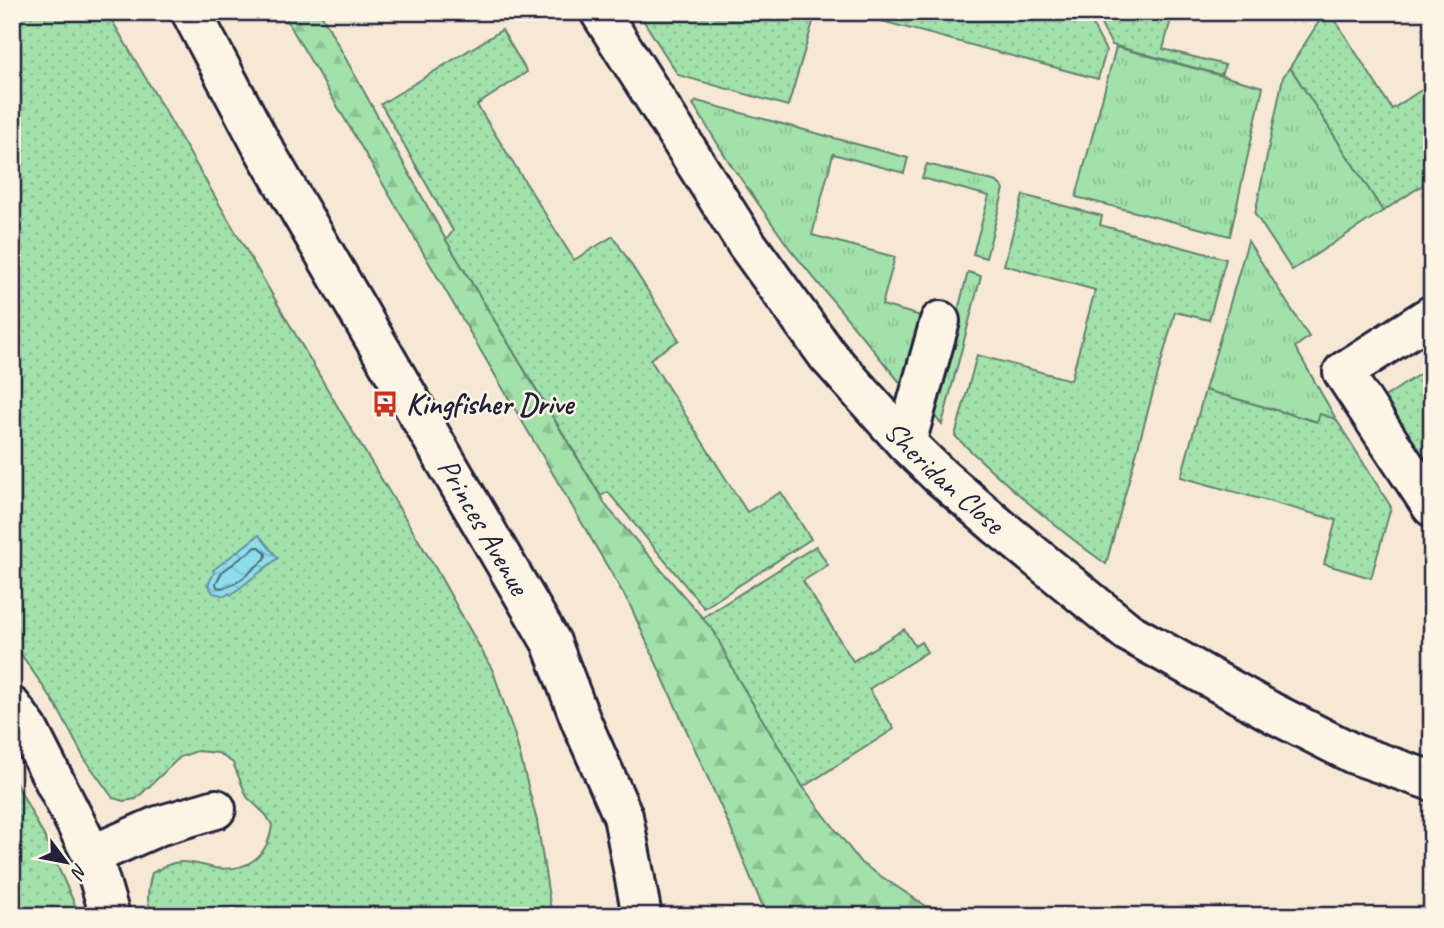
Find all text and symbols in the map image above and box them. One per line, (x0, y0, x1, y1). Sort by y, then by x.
place label: Kingfisher Drive (406, 385, 576, 423)
bus stop icon: Kingfisher Drive (370, 389, 400, 419)
street label: Sheridan Close (876, 413, 1014, 543)
street label: Princes Avenue (429, 451, 539, 603)
north arrow (32, 827, 102, 897)
text: N (65, 859, 93, 885)

